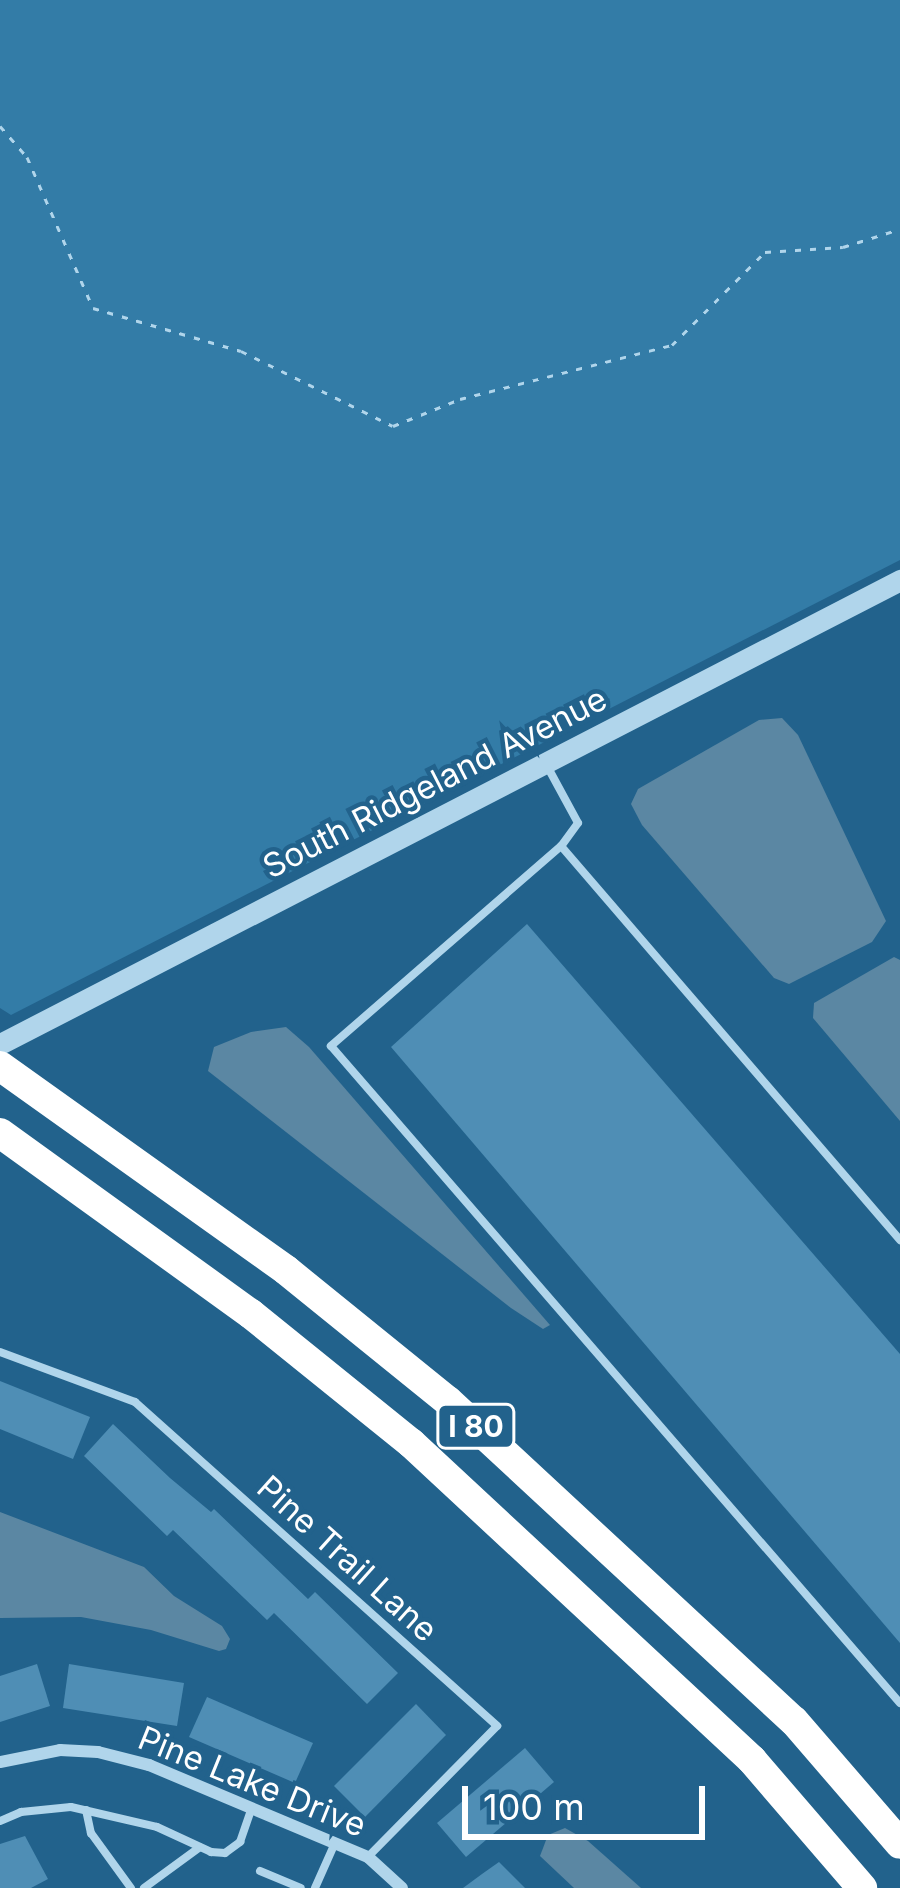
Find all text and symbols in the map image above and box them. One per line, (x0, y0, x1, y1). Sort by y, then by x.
street label: South Ridgeland Avenue (257, 679, 613, 887)
road number: I 80 (434, 1402, 518, 1450)
street label: Pine Trail Lane (249, 1468, 445, 1650)
street label: Pine Lake Drive (132, 1718, 372, 1846)
scale bar (468, 1762, 711, 1836)
text: 100 m (483, 1785, 585, 1829)

